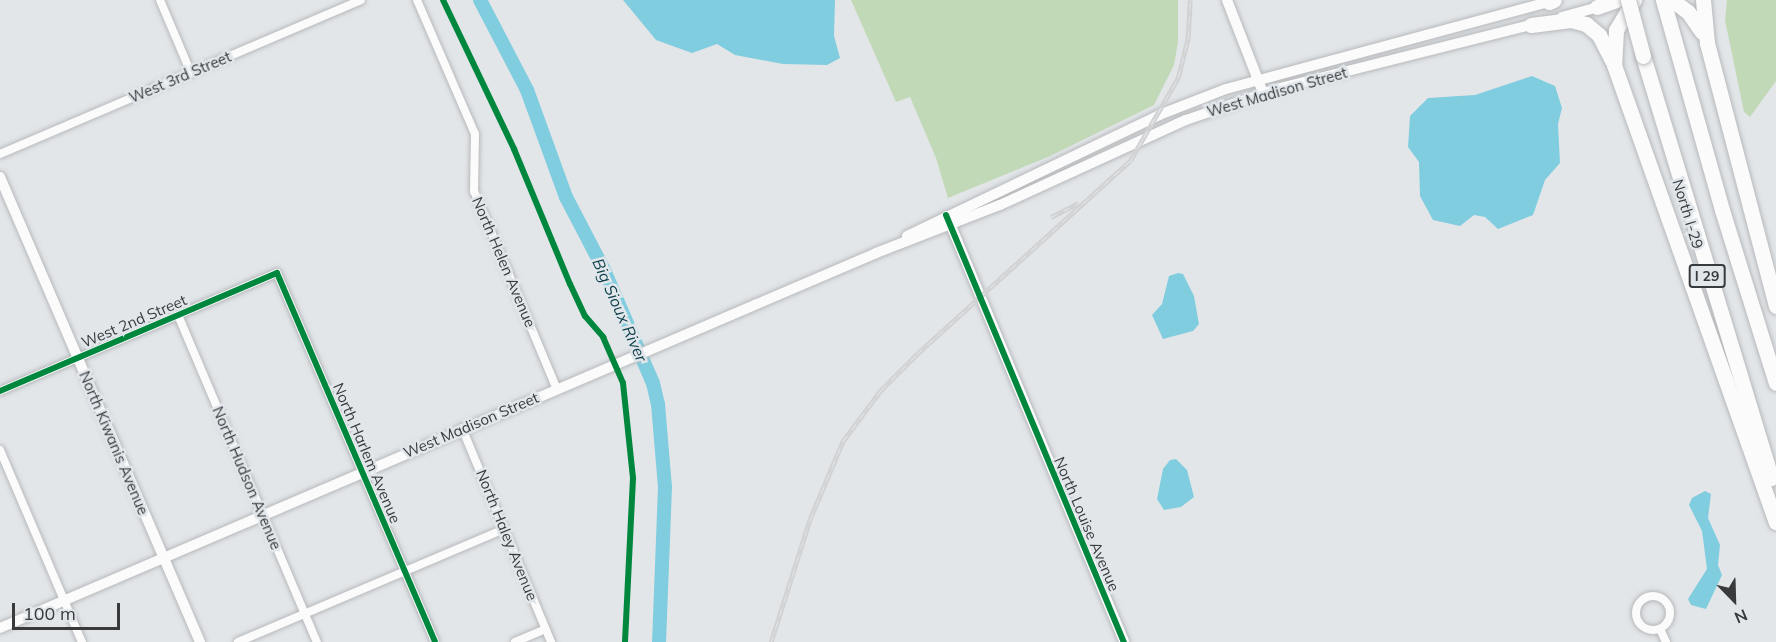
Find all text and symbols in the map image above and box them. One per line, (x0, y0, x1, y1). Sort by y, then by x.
street label: West 3rd Street (126, 47, 234, 107)
street label: West Madison Street (1205, 63, 1349, 121)
street label: North I-29 (1669, 177, 1707, 251)
street label: North Helen Avenue (468, 194, 540, 330)
water label: Big Sioux River (589, 255, 651, 365)
road number: I 29 (1688, 265, 1726, 287)
street label: West 2nd Street (79, 291, 189, 351)
street label: North Kiwanis Avenue (76, 368, 152, 518)
street label: North Harlem Avenue (329, 380, 405, 526)
street label: West Madison Street (401, 388, 541, 462)
street label: North Hudson Avenue (209, 404, 285, 552)
street label: North Louise Avenue (1051, 454, 1123, 594)
street label: North Haley Avenue (472, 467, 542, 603)
north arrow (1704, 570, 1764, 630)
scale bar (15, 591, 123, 629)
text: 100 m (23, 602, 76, 625)
text: N (1732, 605, 1751, 628)

